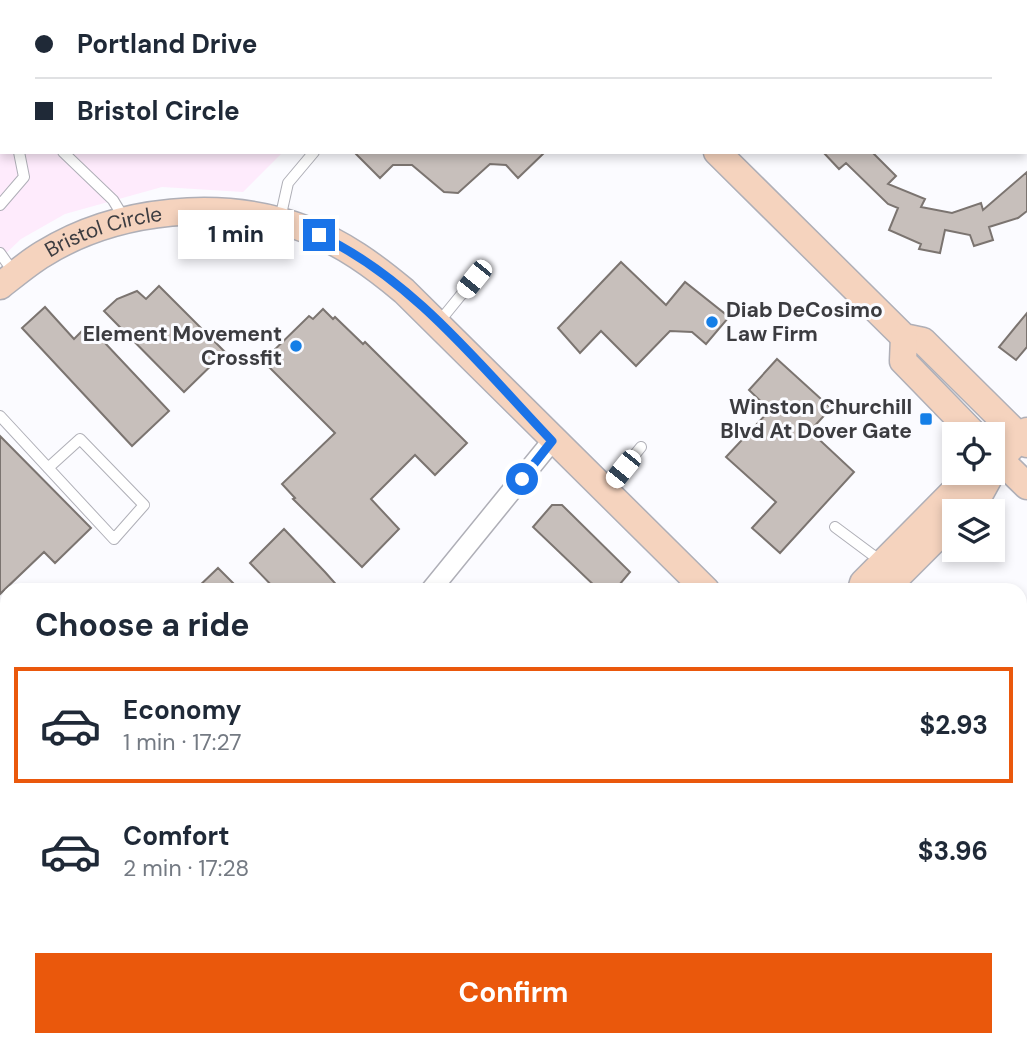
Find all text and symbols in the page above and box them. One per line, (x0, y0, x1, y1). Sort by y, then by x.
text: Portland Drive (77, 27, 257, 61)
text: Bristol Circle (77, 94, 240, 128)
street label: Bristol Circle (40, 200, 164, 264)
callout: 1 min (179, 210, 294, 260)
text: 1 min (208, 219, 264, 249)
route end (303, 219, 335, 251)
car (453, 256, 496, 302)
place label: Diab DeCosimo Law Firm (726, 296, 883, 348)
marker: Diab DeCosimo Law Firm (704, 314, 720, 330)
place label: Element Movement Crossfit (83, 320, 282, 372)
marker: Element Movement Crossfit (288, 338, 304, 354)
place label: Winston Churchill Blvd At Dover Gate (720, 393, 912, 445)
marker: Winston Churchill Blvd At Dover Gate (918, 411, 934, 427)
map controls (942, 422, 1005, 562)
button: locate (942, 422, 1005, 485)
car (602, 446, 645, 492)
route start (506, 463, 538, 495)
button: layers (942, 499, 1005, 562)
text: Choose a ride (35, 604, 250, 646)
text: Economy (123, 693, 241, 727)
icon: car (39, 694, 102, 757)
text: $2.93 (920, 708, 988, 742)
text: 1 min · 17:27 (123, 727, 242, 757)
text: Comfort (123, 819, 229, 853)
icon: car (39, 820, 102, 883)
text: $3.96 (918, 834, 988, 868)
text: 2 min · 17:28 (123, 853, 249, 883)
button: Confirm (35, 953, 992, 1033)

